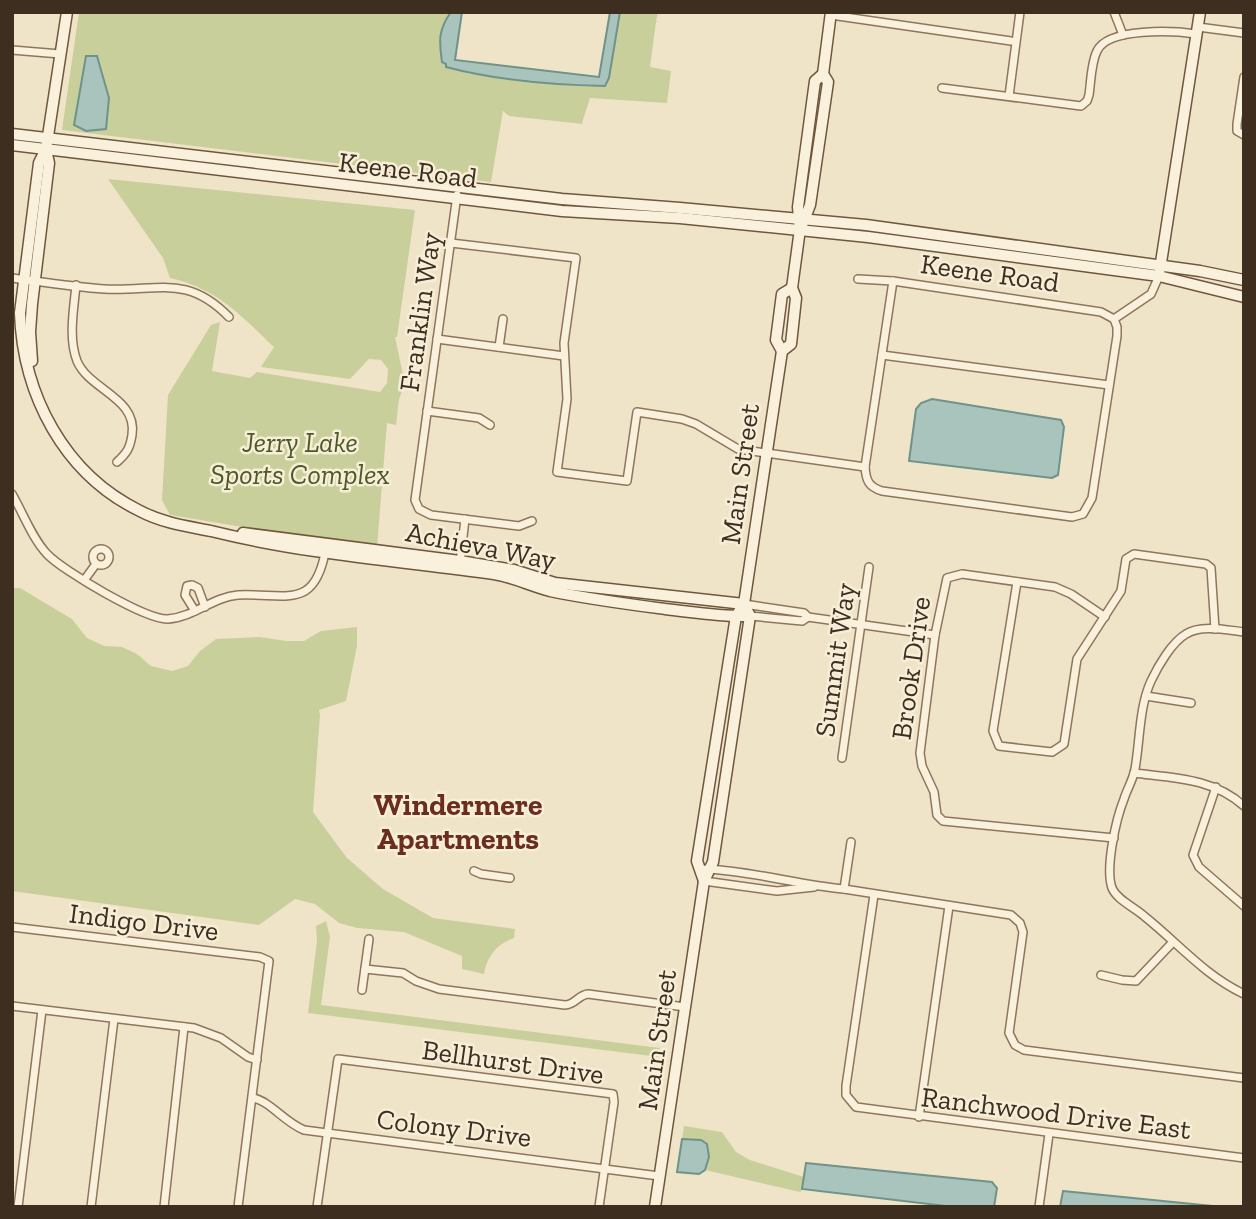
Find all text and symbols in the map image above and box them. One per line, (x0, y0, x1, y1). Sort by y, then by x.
street label: Keene Road (337, 145, 479, 195)
street label: Franklin Way (392, 230, 448, 394)
street label: Keene Road (919, 247, 1061, 299)
street label: Main Street (714, 401, 766, 547)
park label: Jerry Lake Sports Complex (210, 426, 390, 491)
street label: Achieva Way (403, 515, 560, 577)
street label: Summit Way (808, 580, 862, 739)
street label: Brook Drive (885, 594, 937, 742)
district label: Windermere Apartments (374, 787, 542, 857)
street label: Indigo Drive (67, 896, 221, 948)
street label: Main Street (631, 967, 683, 1113)
street label: Bellhurst Drive (420, 1033, 606, 1091)
street label: Ranchwood Drive East (919, 1080, 1193, 1146)
street label: Colony Drive (375, 1102, 533, 1154)

